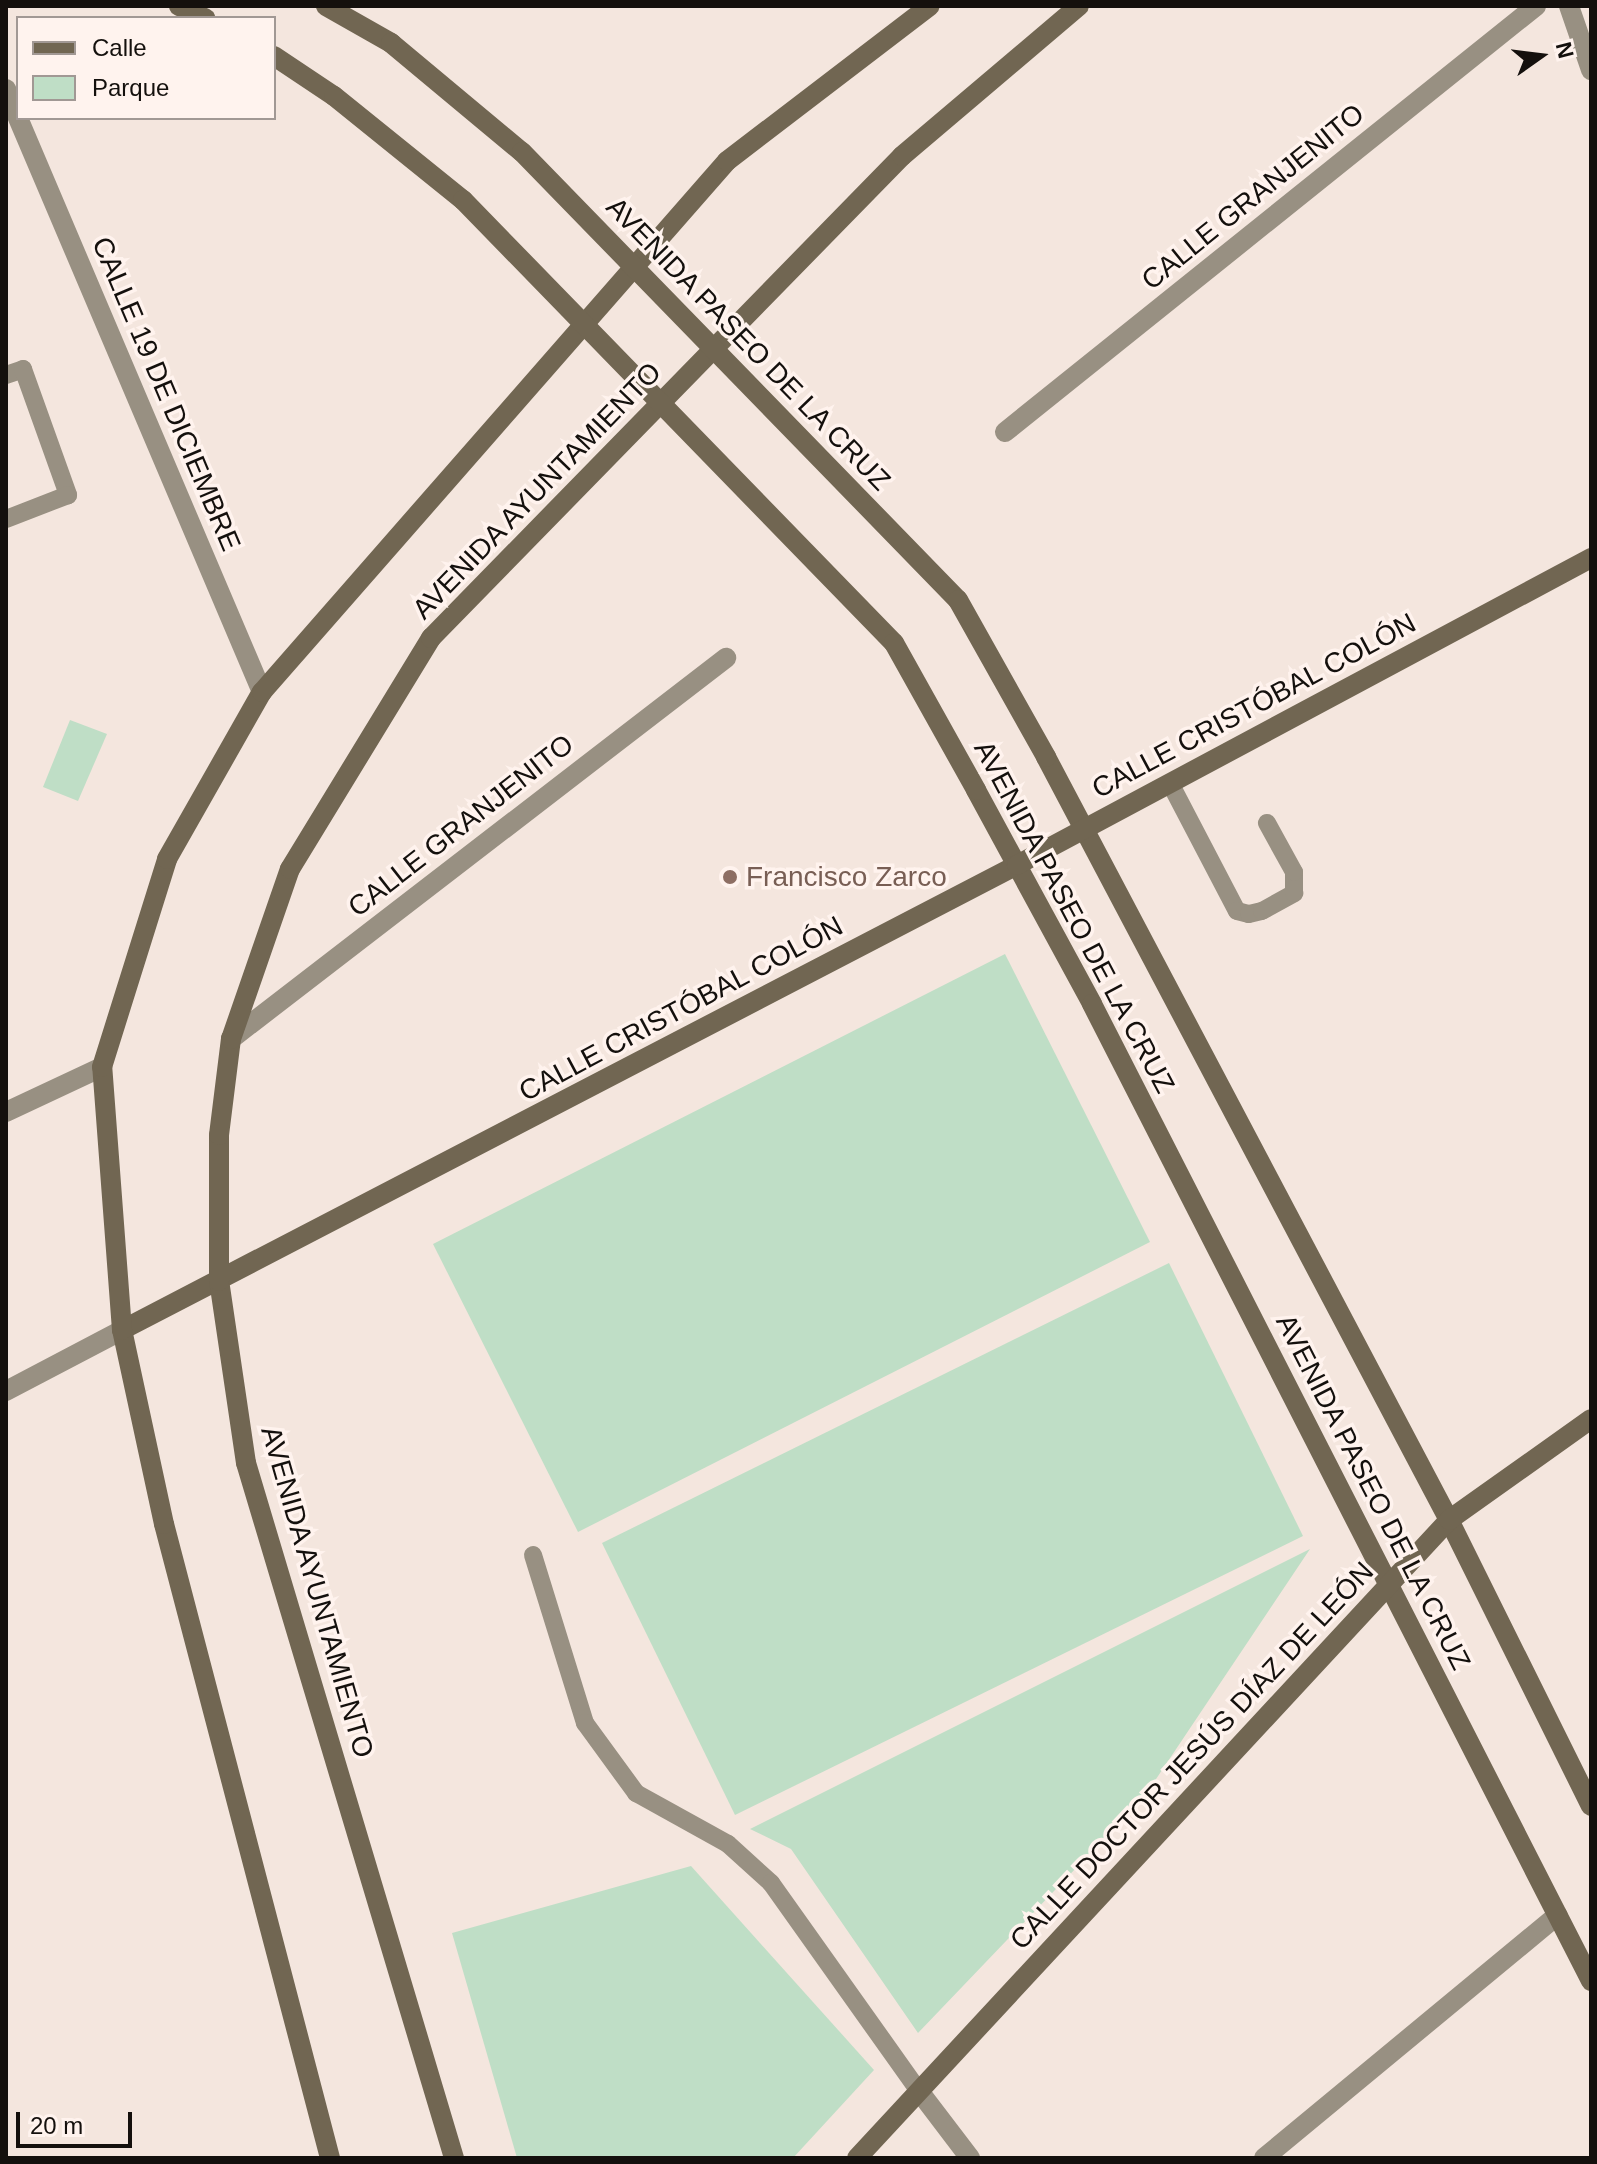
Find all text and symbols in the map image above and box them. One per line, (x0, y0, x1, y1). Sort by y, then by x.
legend (16, 16, 276, 120)
north arrow (1501, 16, 1581, 96)
text: Calle (92, 34, 147, 61)
text: N (1551, 39, 1579, 61)
text: Parque (92, 74, 169, 101)
street label: CALLE GRANJENITO (1135, 97, 1371, 297)
street label: AVENIDA PASEO DE LA CRUZ (598, 189, 898, 499)
street label: CALLE 19 DE DICIEMBRE (85, 232, 247, 556)
street label: AVENIDA AYUNTAMIENTO (405, 355, 669, 627)
street label: CALLE CRISTÓBAL COLÓN (1086, 606, 1422, 806)
street label: CALLE GRANJENITO (342, 728, 580, 924)
street label: AVENIDA PASEO DE LA CRUZ (966, 734, 1182, 1100)
place label: Francisco Zarco (746, 860, 947, 894)
marker: Francisco Zarco (721, 868, 739, 886)
street label: CALLE CRISTÓBAL COLÓN (513, 909, 849, 1109)
street label: AVENIDA PASEO DE LA CRUZ (1268, 1307, 1478, 1677)
street label: AVENIDA AYUNTAMIENTO (253, 1421, 381, 1763)
street label: CALLE DOCTOR JESÚS DÍAZ DE LEÓN (1003, 1555, 1381, 1957)
scale bar (20, 2096, 136, 2146)
text: 20 m (30, 2112, 83, 2139)

